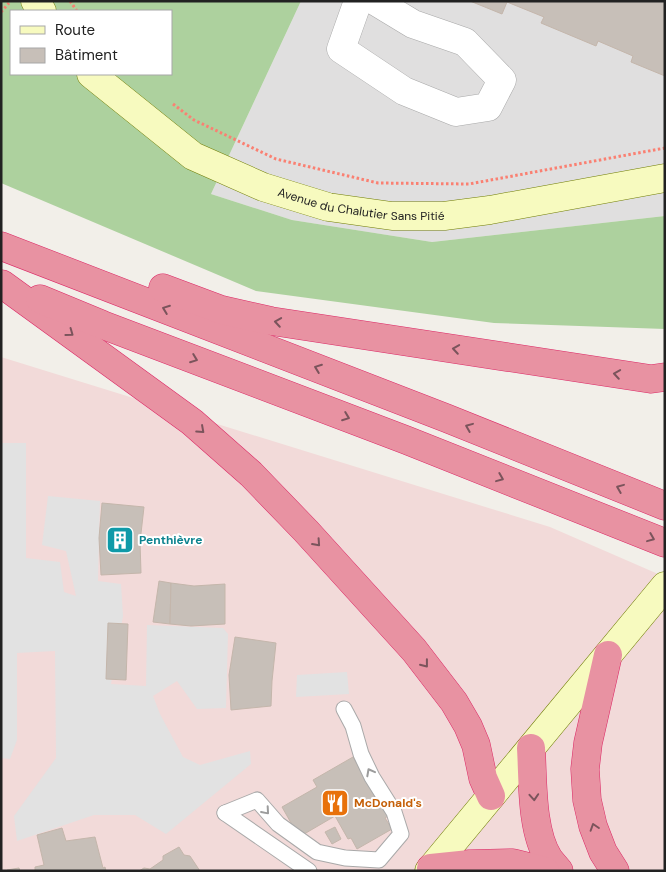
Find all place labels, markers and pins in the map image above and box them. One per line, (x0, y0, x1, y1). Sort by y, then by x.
building icon: Penthièvre (105, 525, 135, 555)
place label: Penthièvre (139, 532, 202, 548)
restaurant icon: McDonald's (320, 788, 350, 818)
place label: McDonald's (354, 795, 422, 811)

